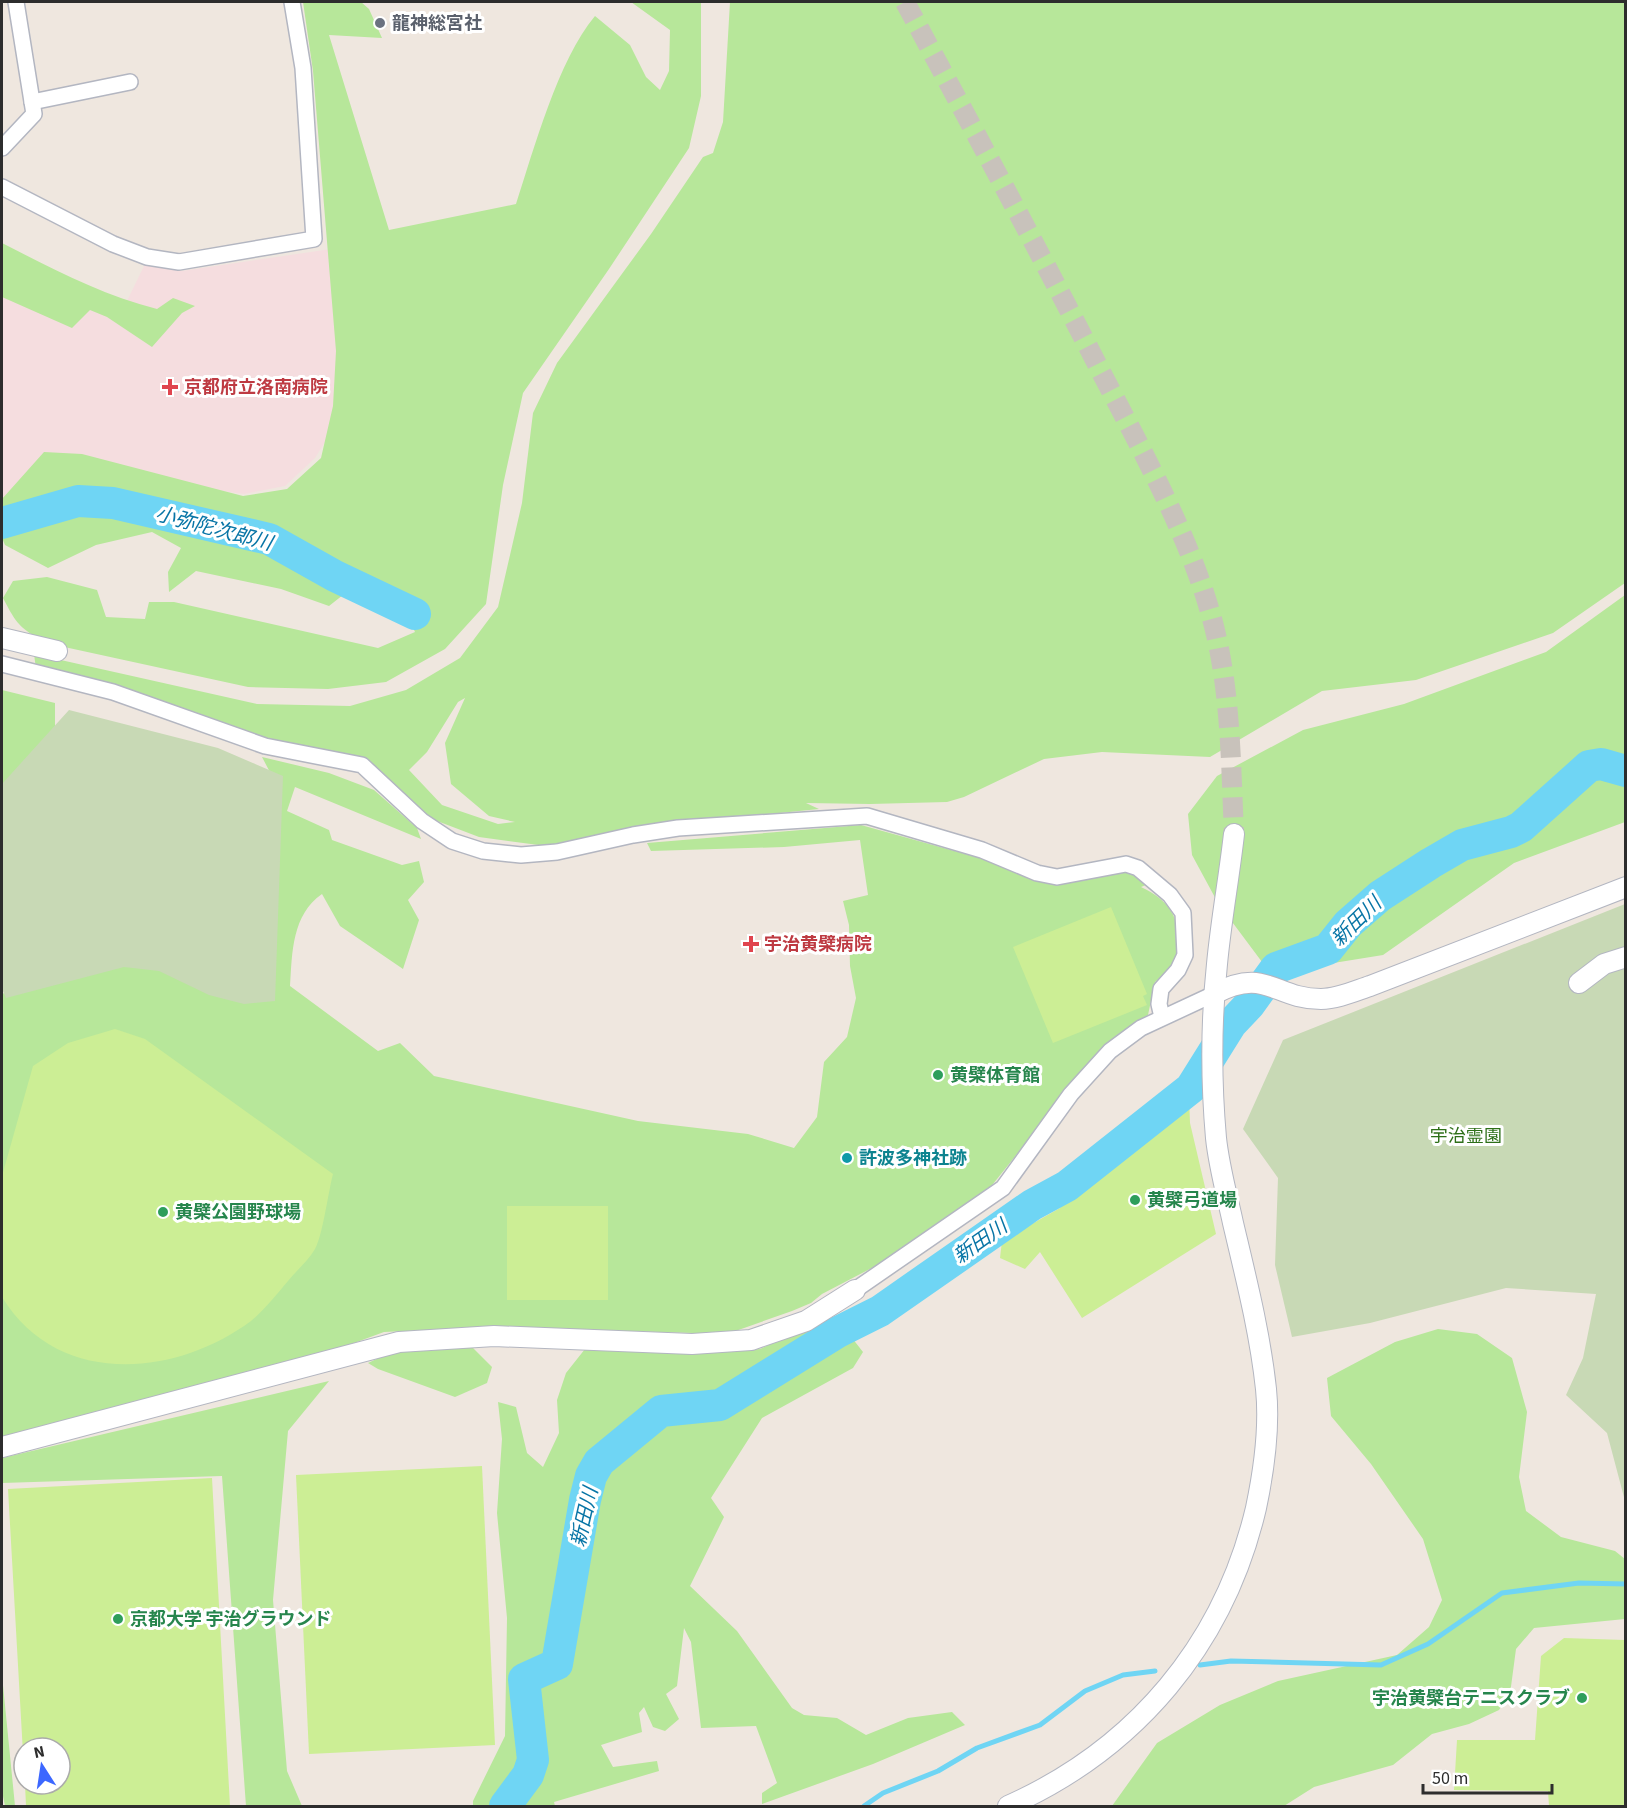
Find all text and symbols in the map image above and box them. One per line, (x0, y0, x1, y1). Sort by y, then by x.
place label: 龍神総宮社 (392, 11, 482, 36)
marker: 龍神総宮社 (373, 16, 387, 30)
place label: 京都府立洛南病院 (184, 375, 328, 400)
marker: 京都府立洛南病院 (161, 378, 179, 396)
water label: 小弥陀次郎川 (152, 500, 277, 559)
water label: 新田川 (1325, 889, 1389, 953)
place label: 宇治黄檗病院 (764, 932, 872, 957)
marker: 宇治黄檗病院 (742, 935, 760, 953)
place label: 黄檗体育館 (950, 1063, 1040, 1088)
marker: 黄檗体育館 (931, 1068, 945, 1082)
park label: 宇治霊園 (1430, 1124, 1502, 1149)
place label: 許波多神社跡 (859, 1146, 967, 1171)
marker: 許波多神社跡 (840, 1151, 854, 1165)
place label: 黄檗弓道場 (1147, 1188, 1237, 1213)
marker: 黄檗弓道場 (1128, 1193, 1142, 1207)
place label: 黄檗公園野球場 (175, 1200, 301, 1225)
marker: 黄檗公園野球場 (156, 1205, 170, 1219)
water label: 新田川 (948, 1212, 1015, 1270)
water label: 新田川 (565, 1483, 606, 1550)
place label: 京都大学 宇治グラウンド (130, 1607, 332, 1632)
marker: 京都大学 宇治グラウンド (111, 1612, 125, 1626)
place label: 宇治黄檗台テニスクラブ (1372, 1686, 1570, 1711)
marker: 宇治黄檗台テニスクラブ (1575, 1691, 1589, 1705)
north arrow (12, 1736, 72, 1796)
text: N (32, 1740, 47, 1764)
scale bar (1423, 1757, 1552, 1795)
text: 50 m (1432, 1766, 1468, 1791)

